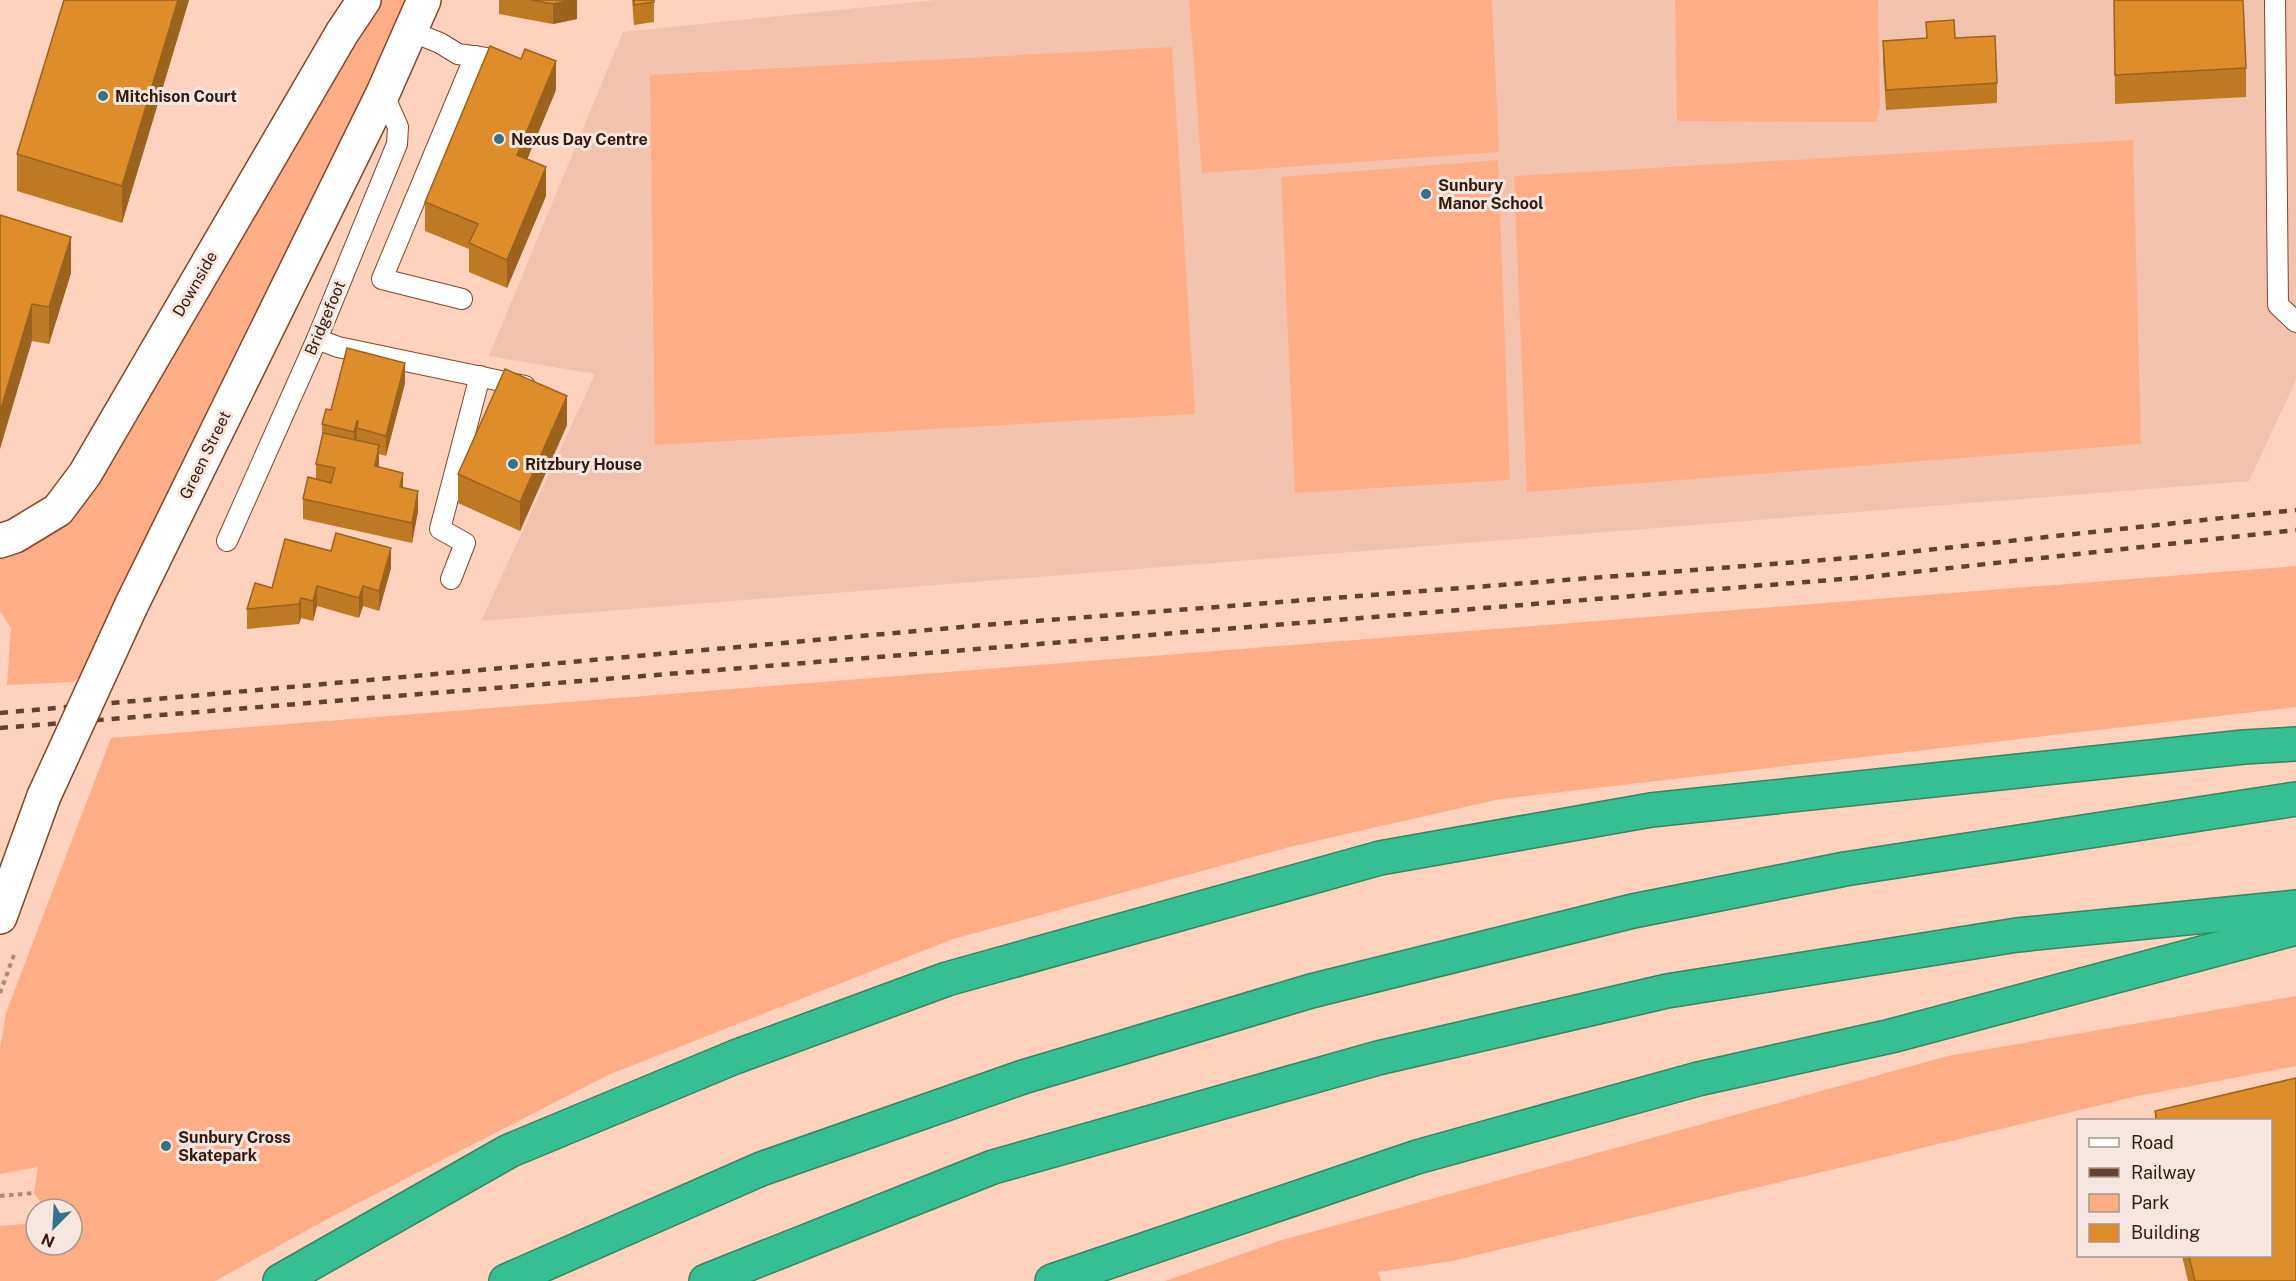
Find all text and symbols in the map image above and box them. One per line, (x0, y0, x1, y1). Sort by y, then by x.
place label: Mitchison Court (115, 87, 237, 106)
marker: Mitchison Court (96, 89, 110, 103)
place label: Nexus Day Centre (511, 130, 648, 149)
marker: Nexus Day Centre (492, 132, 506, 146)
place label: Sunbury Manor School (1438, 176, 1543, 213)
marker: Sunbury Manor School (1419, 187, 1433, 201)
street label: Downside (169, 248, 221, 320)
street label: Bridgefoot (301, 278, 349, 358)
street label: Green Street (175, 408, 235, 502)
place label: Ritzbury House (525, 455, 642, 474)
marker: Ritzbury House (506, 457, 520, 471)
legend (2077, 1119, 2272, 1257)
place label: Sunbury Cross Skatepark (178, 1128, 291, 1165)
text: Road (2131, 1132, 2174, 1153)
marker: Sunbury Cross Skatepark (159, 1139, 173, 1153)
text: Railway (2131, 1162, 2196, 1183)
text: Park (2131, 1192, 2169, 1213)
north arrow (24, 1197, 84, 1257)
text: Building (2131, 1222, 2200, 1243)
text: N (39, 1229, 58, 1251)

